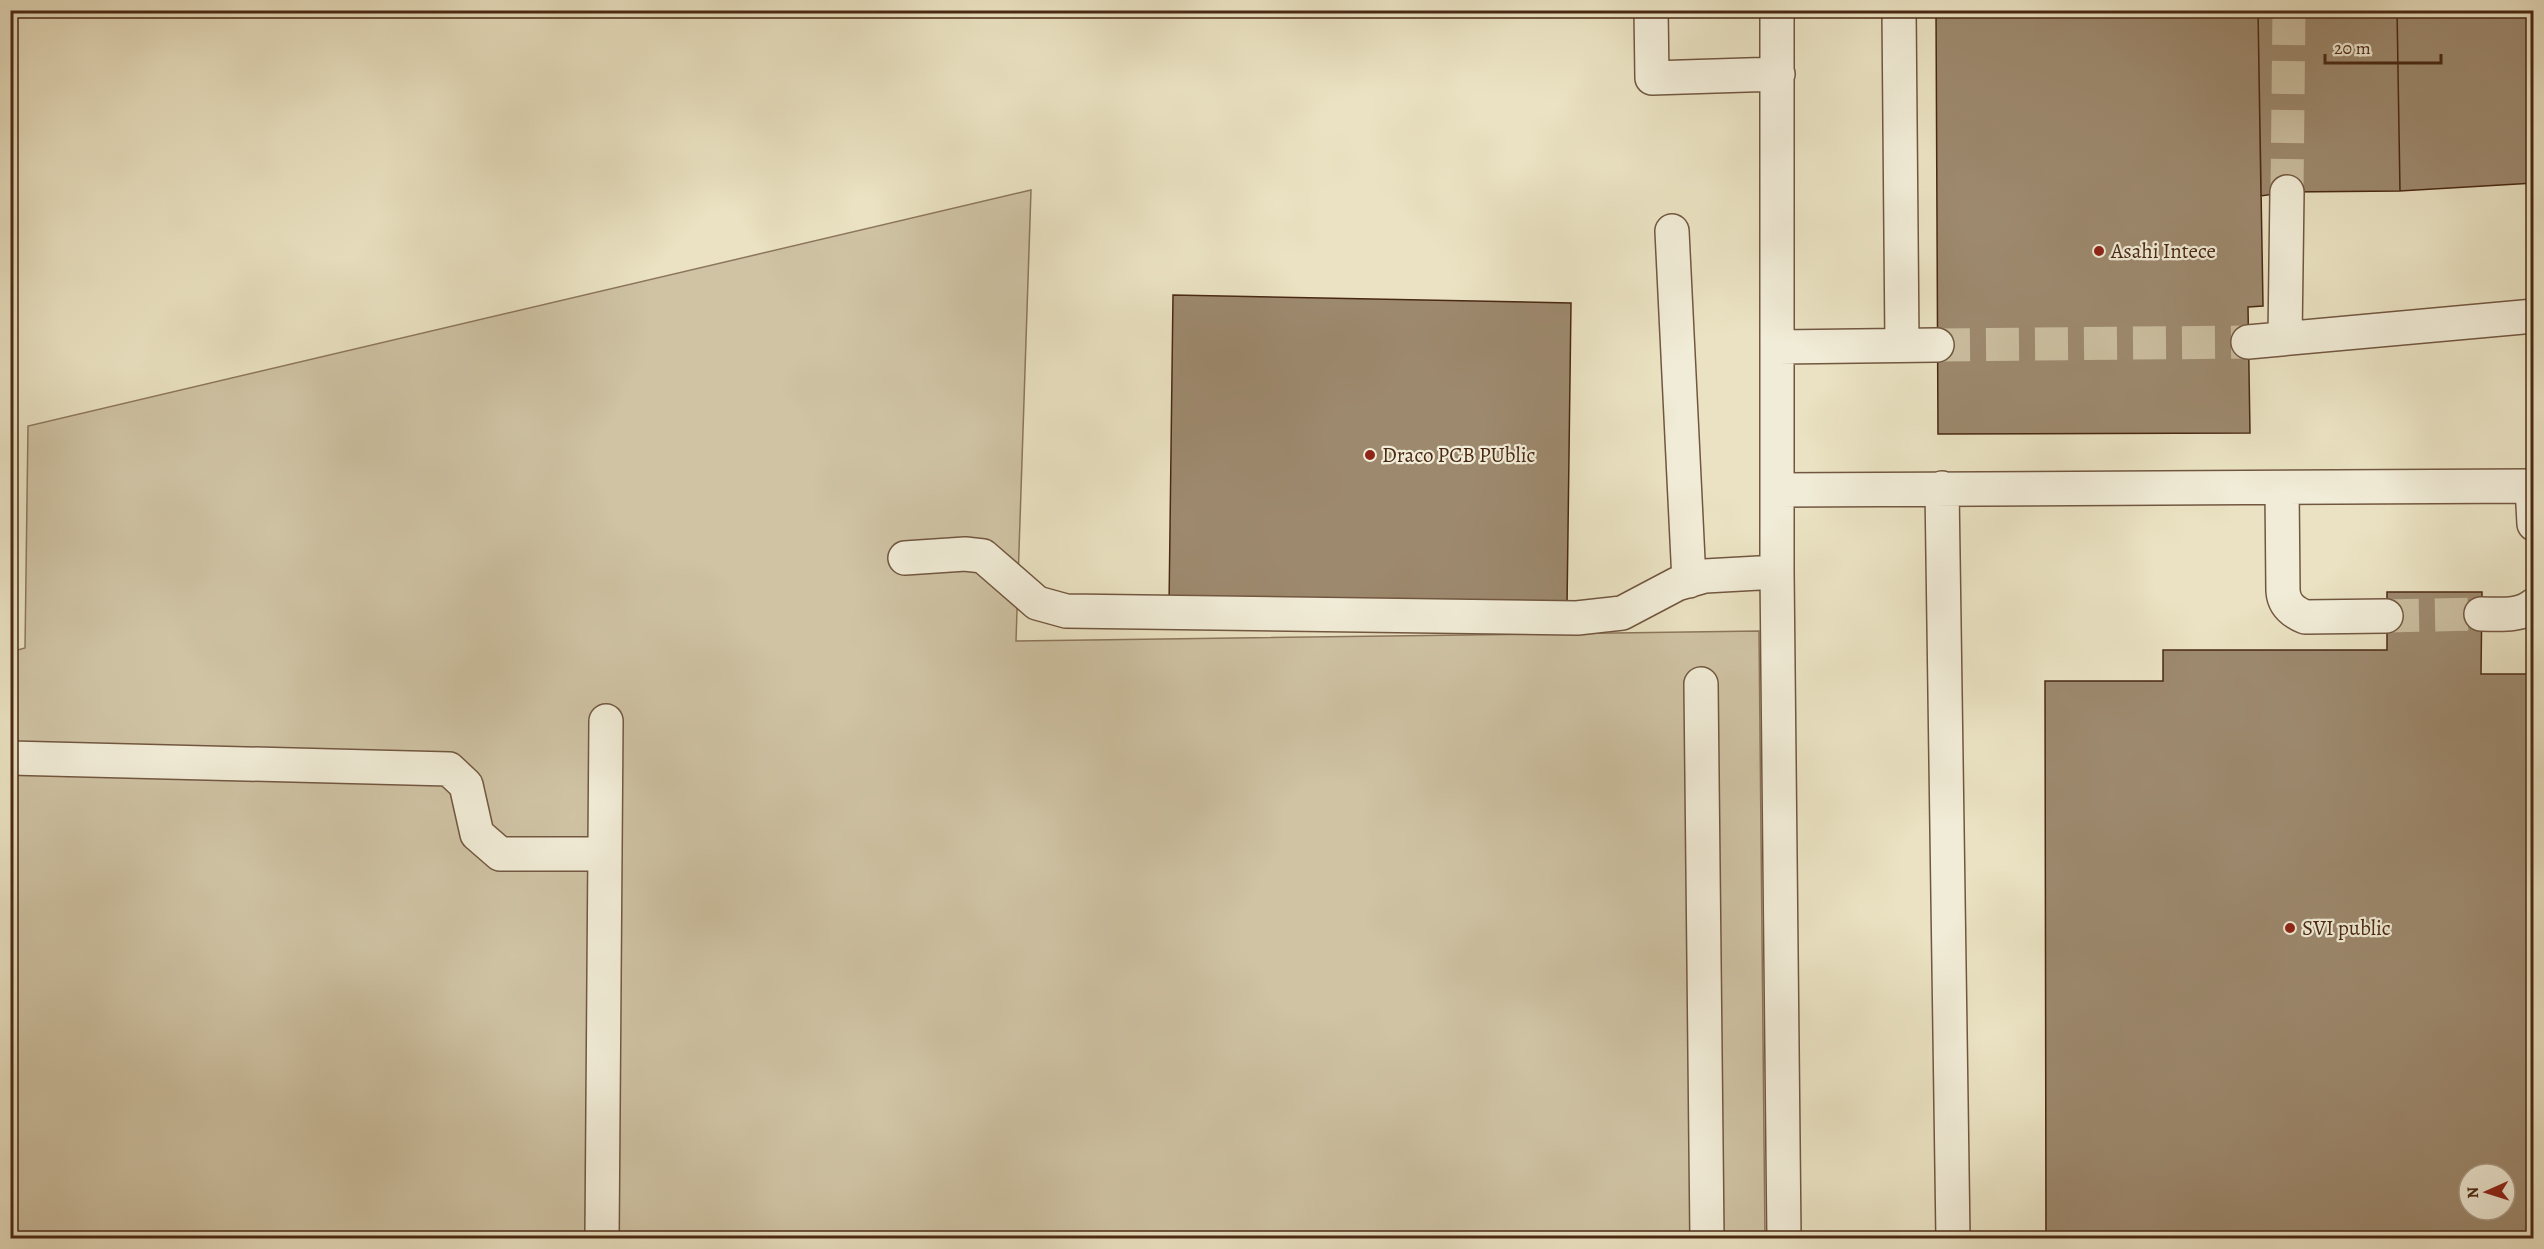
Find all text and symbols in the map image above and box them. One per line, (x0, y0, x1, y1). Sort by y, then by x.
scale bar (2325, 27, 2440, 65)
text: 20 m (2334, 36, 2371, 60)
place label: Asahi Intece (2110, 237, 2216, 265)
marker: Asahi Intece (2092, 244, 2106, 258)
place label: Draco PCB PUblic (1382, 441, 1536, 469)
marker: Draco PCB PUblic (1363, 448, 1377, 462)
place label: SVI public (2302, 914, 2391, 942)
marker: SVI public (2283, 921, 2297, 935)
north arrow (2457, 1162, 2517, 1222)
text: N (2462, 1186, 2484, 1199)

